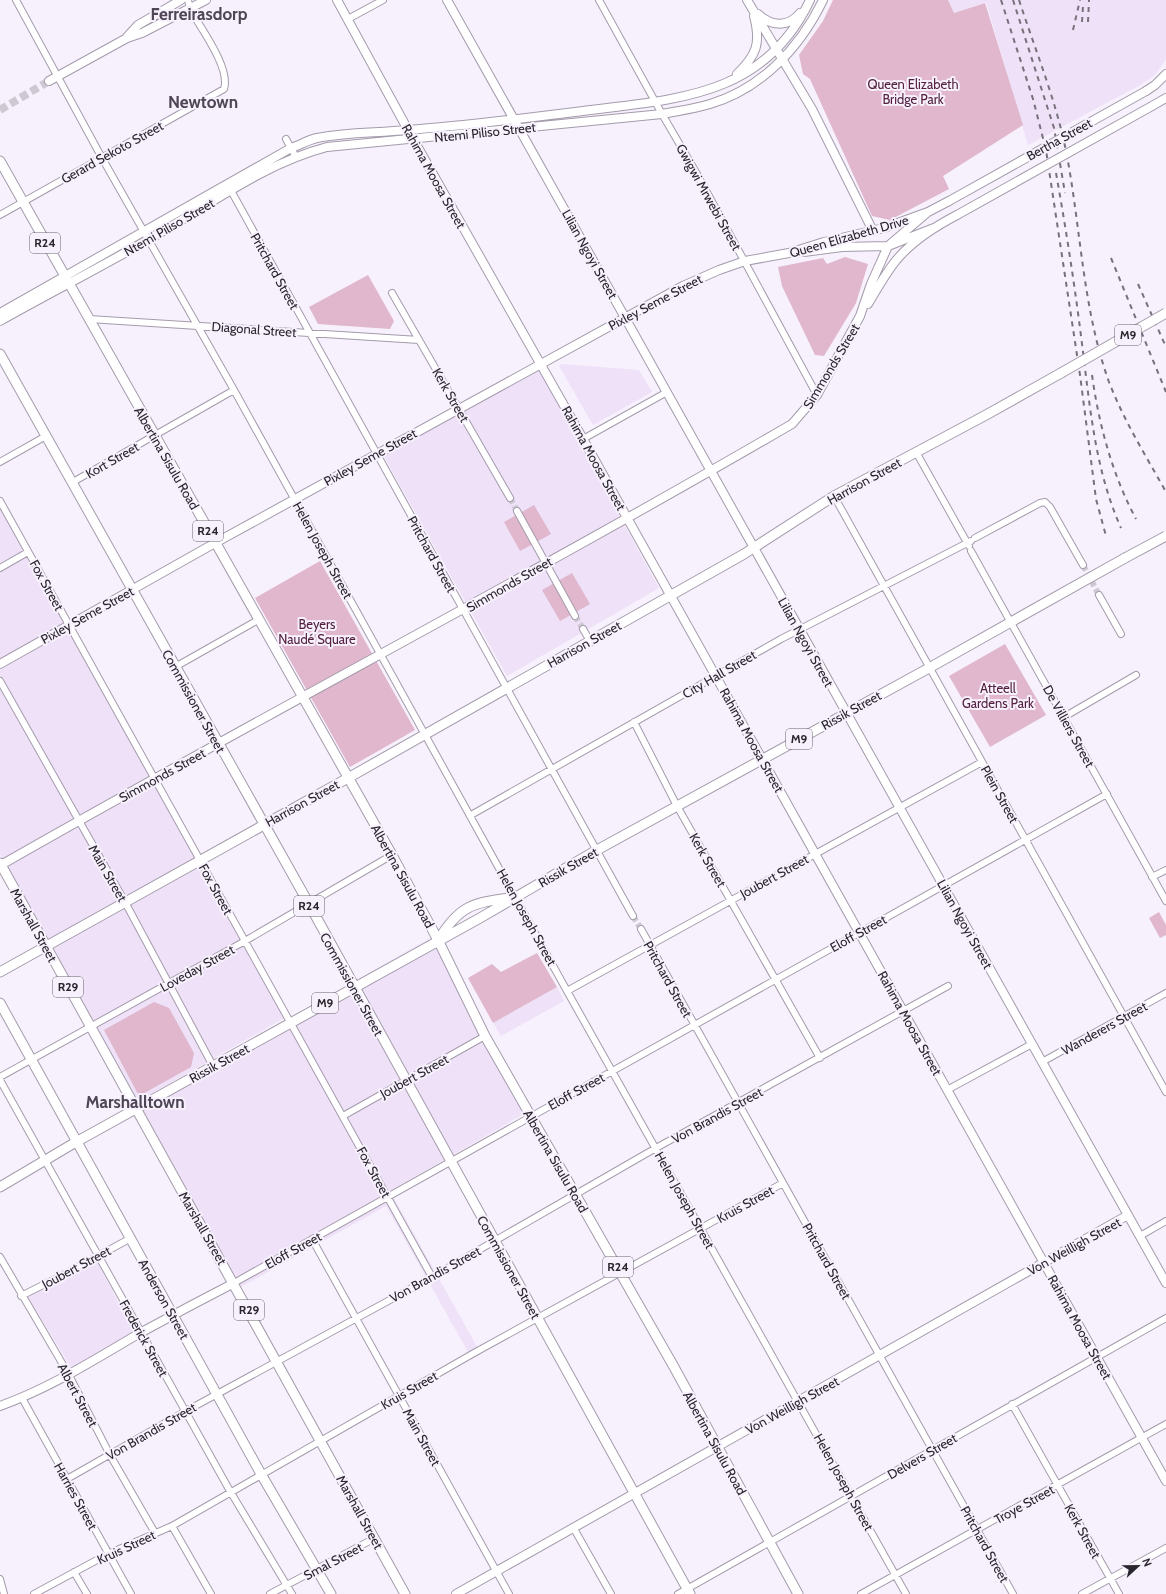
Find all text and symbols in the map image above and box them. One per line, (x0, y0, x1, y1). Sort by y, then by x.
district label: Ferreirasdorp (151, 4, 248, 24)
park label: Queen Elizabeth Bridge Park (868, 76, 958, 107)
district label: Newtown (168, 92, 238, 112)
street label: Bertha Street (1023, 114, 1095, 164)
street label: Gerard Sekoto Street (58, 117, 166, 187)
street label: Ntemi Piliso Street (433, 119, 537, 145)
street label: Rahima Moosa Street (399, 121, 470, 232)
street label: Gwigwi Mrwebi Street (673, 141, 745, 254)
street label: Ntemi Piliso Street (121, 194, 218, 259)
street label: Lilian Ngoyi Street (559, 207, 621, 302)
street label: Queen Elizabeth Drive (788, 211, 911, 261)
street label: Pritchard Street (247, 230, 303, 313)
road number: R24 (30, 233, 60, 253)
street label: Pixley Seme Street (605, 270, 705, 333)
street label: Diagonal Street (211, 318, 298, 340)
street label: Simmonds Street (799, 320, 863, 411)
road number: M9 (1115, 325, 1141, 345)
street label: Kerk Street (429, 365, 473, 425)
street label: Rahima Moosa Street (559, 403, 630, 514)
street label: Albertina Sisulu Road (131, 404, 203, 512)
street label: Pixley Seme Street (321, 424, 420, 489)
street label: Kort Street (82, 438, 142, 482)
street label: Harrison Street (824, 454, 904, 508)
street label: Helen Joseph Street (290, 499, 357, 602)
street label: Pritchard Street (404, 513, 460, 596)
road number: R24 (193, 521, 223, 541)
street label: Simmonds Street (463, 553, 555, 615)
street label: Fox Street (27, 557, 68, 614)
street label: Pixley Seme Street (38, 582, 137, 647)
street label: Lilian Ngoyi Street (775, 595, 837, 690)
park label: Beyers Naudé Square (278, 616, 356, 647)
street label: Harrison Street (544, 617, 624, 671)
street label: City Hall Street (679, 646, 759, 702)
street label: Commissioner Street (159, 647, 229, 756)
park label: Atteell Gardens Park (962, 680, 1034, 711)
street label: De Villiers Street (1040, 682, 1098, 770)
street label: Rahima Moosa Street (717, 685, 788, 796)
street label: Rissik Street (818, 687, 884, 733)
road number: M9 (786, 729, 812, 749)
street label: Simmonds Street (116, 744, 209, 805)
street label: Plein Street (978, 762, 1023, 826)
street label: Harrison Street (262, 776, 342, 830)
street label: Albertina Sisulu Road (368, 821, 438, 931)
street label: Kerk Street (686, 830, 730, 890)
street label: Main Street (85, 842, 131, 905)
street label: Rissik Street (535, 843, 601, 890)
street label: Joubert Street (736, 850, 812, 902)
street label: Fox Street (196, 861, 237, 918)
street label: Helen Joseph Street (494, 866, 561, 969)
street label: Lilian Ngoyi Street (934, 877, 996, 972)
street label: Marshall Street (7, 885, 61, 965)
road number: R24 (294, 896, 324, 916)
street label: Eloff Street (827, 911, 890, 955)
street label: Commissioner Street (317, 930, 387, 1039)
street label: Pritchard Street (640, 938, 696, 1021)
street label: Loveday Street (157, 941, 237, 995)
street label: Rahima Moosa Street (875, 968, 946, 1079)
road number: R29 (53, 977, 83, 997)
road number: M9 (312, 993, 338, 1013)
street label: Wanderers Street (1058, 998, 1150, 1058)
street label: Rissik Street (186, 1040, 252, 1086)
street label: Joubert Street (376, 1050, 452, 1102)
street label: Eloff Street (545, 1069, 608, 1113)
street label: Von Brandis Street (669, 1083, 766, 1147)
district label: Marshalltown (85, 1092, 185, 1112)
street label: Albertina Sisulu Road (520, 1107, 592, 1215)
street label: Fox Street (354, 1144, 395, 1201)
street label: Helen Joseph Street (652, 1149, 719, 1252)
street label: Kruis Street (714, 1181, 777, 1226)
street label: Marshall Street (176, 1189, 231, 1268)
street label: Commissioner Street (474, 1213, 544, 1322)
street label: Von Weilligh Street (1024, 1213, 1124, 1278)
street label: Pritchard Street (799, 1220, 855, 1303)
street label: Eloff Street (262, 1228, 325, 1272)
street label: Joubert Street (38, 1242, 114, 1292)
street label: Von Brandis Street (387, 1242, 484, 1306)
street label: Anderson Street (135, 1256, 193, 1343)
road number: R24 (603, 1257, 633, 1277)
street label: Rahima Moosa Street (1045, 1272, 1116, 1383)
street label: Frederick Street (116, 1297, 172, 1380)
road number: R29 (234, 1300, 264, 1320)
street label: Albert Street (55, 1360, 102, 1430)
street label: Kruis Street (378, 1367, 441, 1413)
street label: Von Weilligh Street (742, 1372, 842, 1437)
street label: Albertina Sisulu Road (680, 1388, 750, 1498)
street label: Von Brandis Street (103, 1398, 199, 1463)
street label: Main Street (400, 1406, 445, 1469)
street label: Delvers Street (884, 1429, 960, 1482)
street label: Helen Joseph Street (811, 1431, 878, 1534)
street label: Harries Street (51, 1459, 101, 1533)
street label: Marshall Street (333, 1472, 387, 1552)
street label: Troye Street (991, 1481, 1057, 1527)
street label: Kerk Street (1061, 1501, 1105, 1562)
street label: Pritchard Street (957, 1503, 1013, 1586)
street label: Kruis Street (94, 1526, 158, 1568)
street label: Smal Street (301, 1538, 366, 1583)
north arrow (1118, 1546, 1158, 1586)
text: N (1139, 1556, 1155, 1568)

